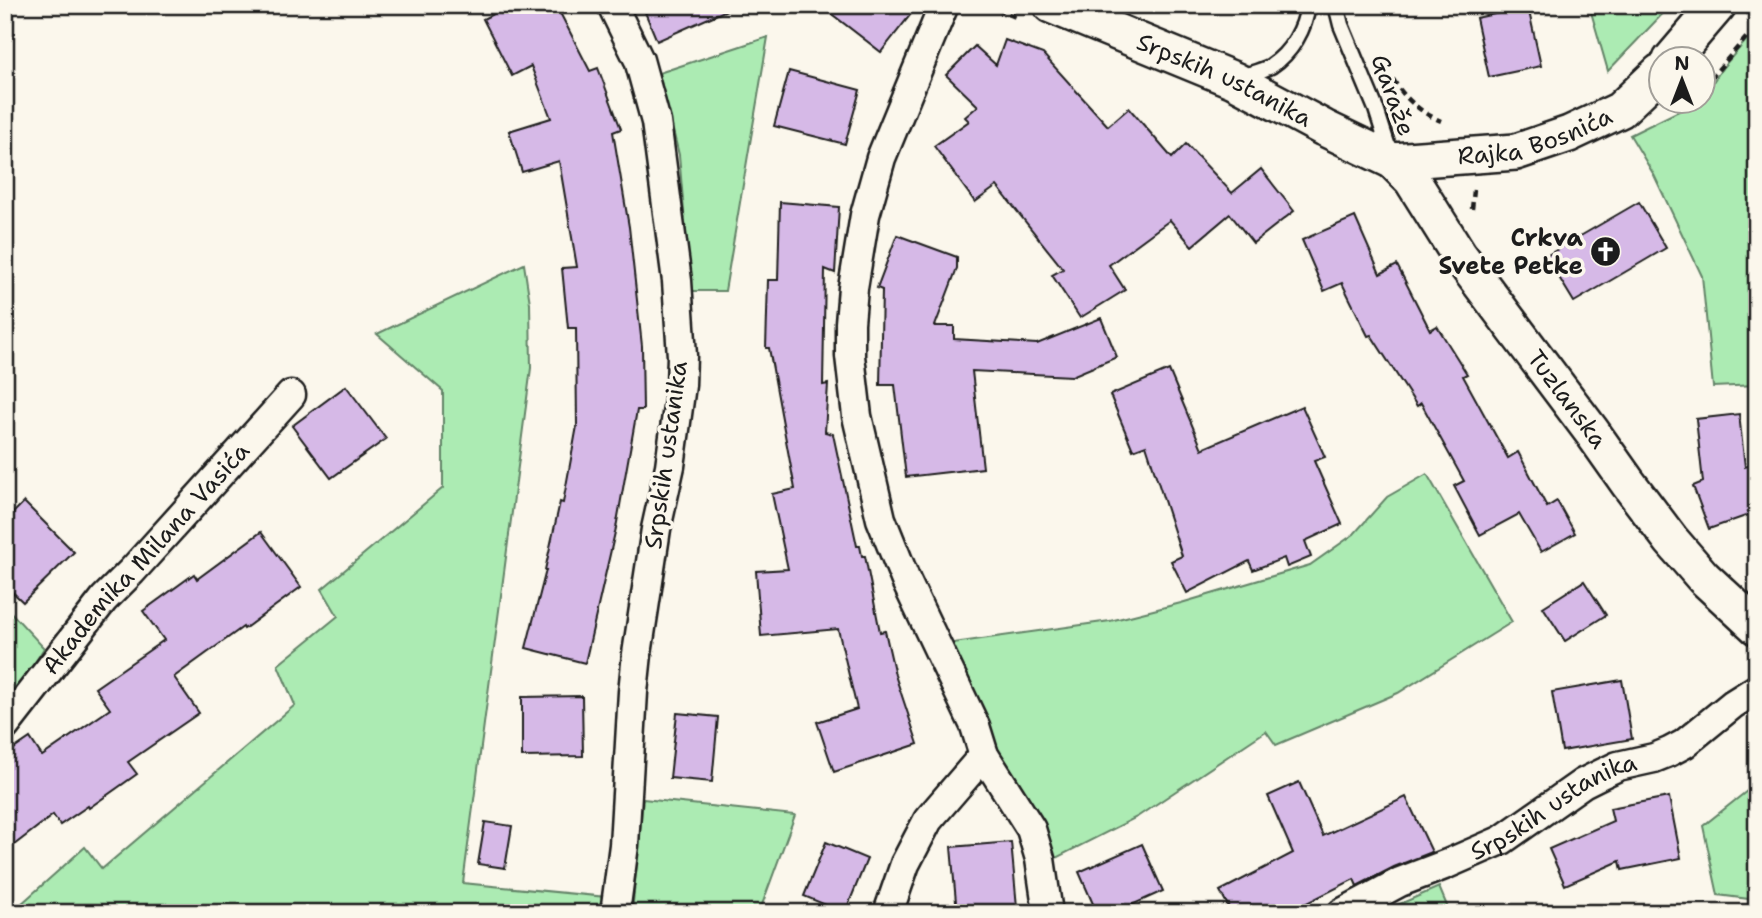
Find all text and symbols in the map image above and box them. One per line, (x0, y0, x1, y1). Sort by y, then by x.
street label: Srpskih ustanika (1132, 26, 1318, 135)
north arrow (1646, 46, 1716, 116)
street label: Garaže (1363, 50, 1423, 140)
text: N (1674, 51, 1690, 76)
street label: Rajka Bosnića (1456, 100, 1617, 172)
place label: Crkva Svete Petke (1438, 222, 1584, 282)
church icon: Crkva Svete Petke (1589, 235, 1623, 269)
street label: Tuzlanska (1520, 343, 1615, 455)
street label: Srpskih ustanika (637, 359, 695, 551)
street label: Akademika Milana Vasića (35, 435, 257, 681)
street label: Srpskih ustanika (1465, 746, 1640, 868)

